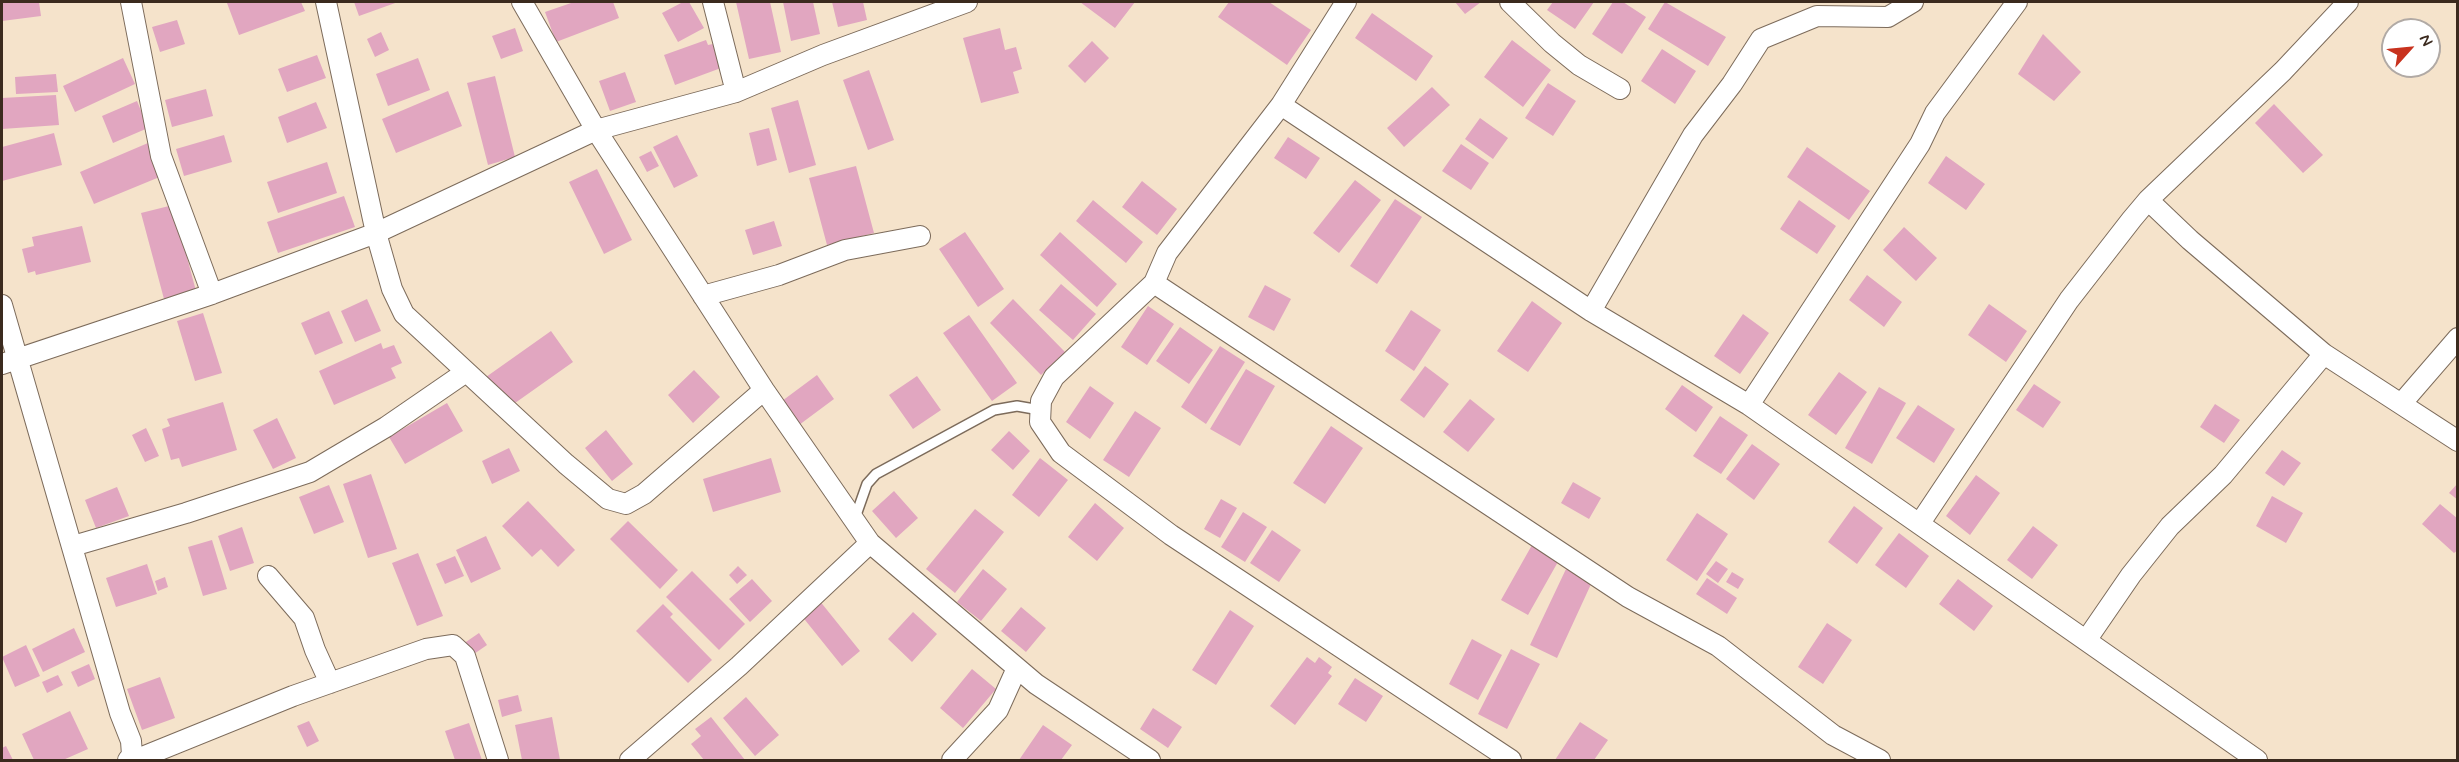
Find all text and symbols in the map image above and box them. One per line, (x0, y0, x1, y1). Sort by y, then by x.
north arrow (2381, 18, 2441, 78)
text: N (2414, 31, 2437, 50)

